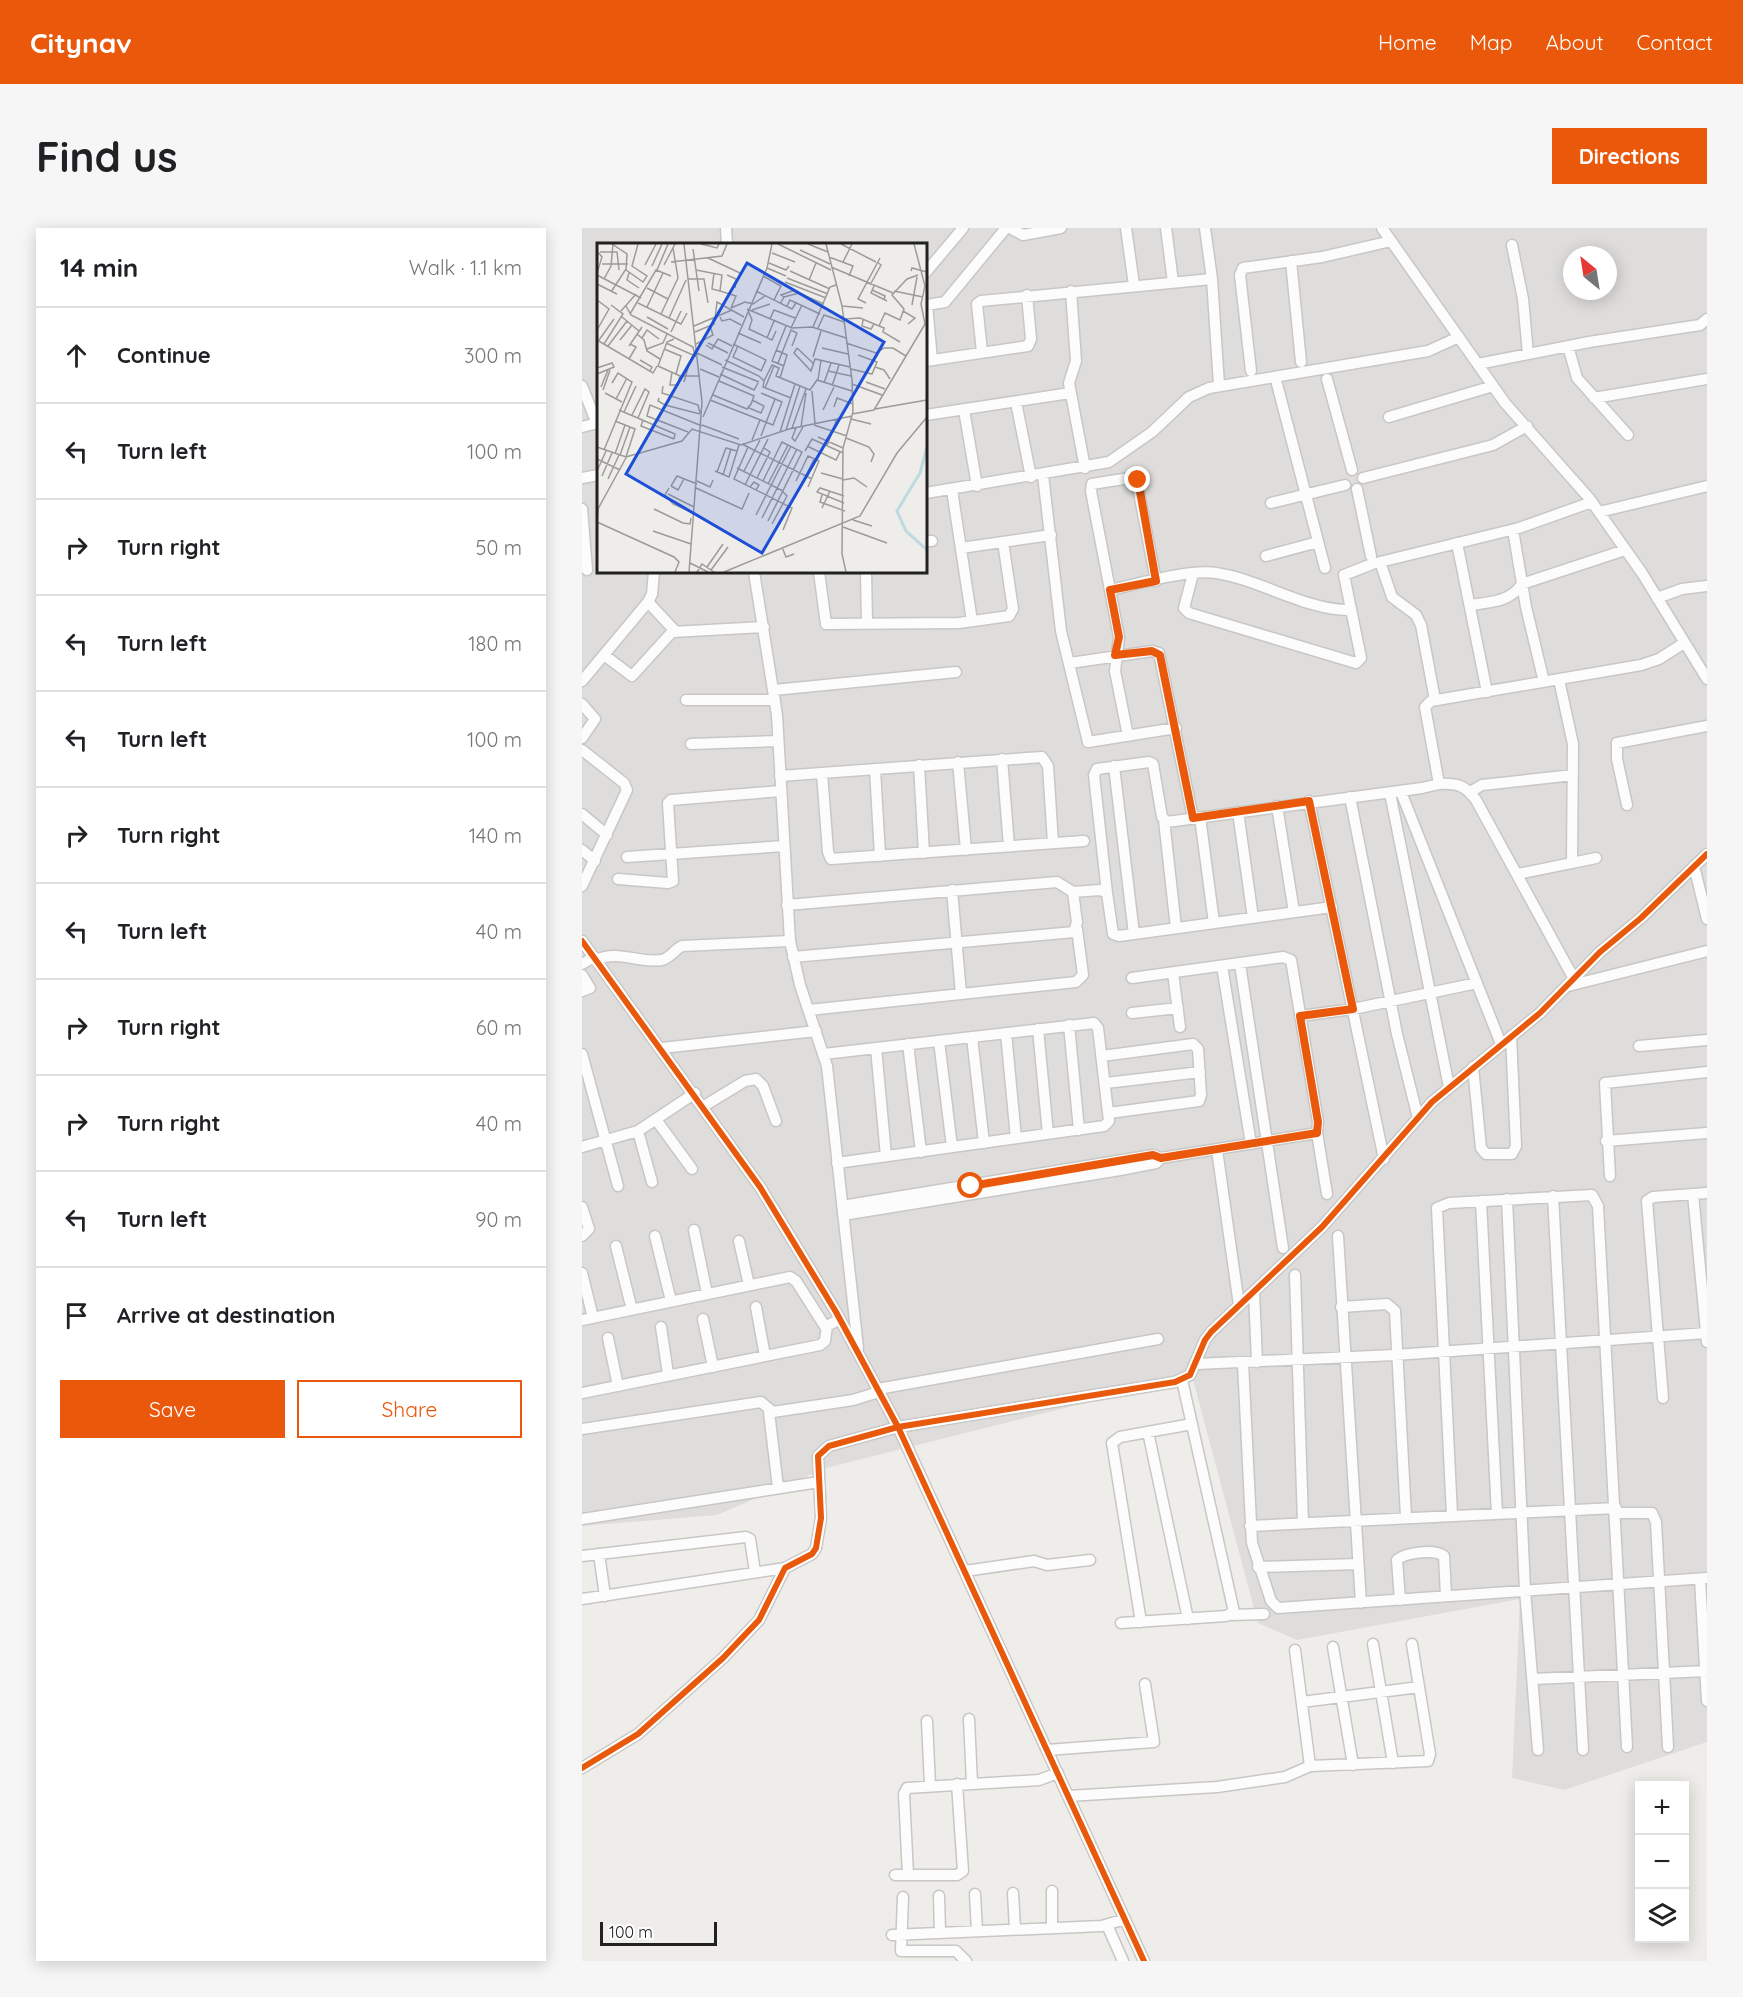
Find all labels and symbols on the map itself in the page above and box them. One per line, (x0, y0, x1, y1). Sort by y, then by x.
inset map (597, 243, 927, 573)
north arrow (1563, 246, 1617, 300)
route end (1124, 466, 1150, 492)
route start (957, 1172, 983, 1198)
scale bar (600, 1919, 717, 1946)

